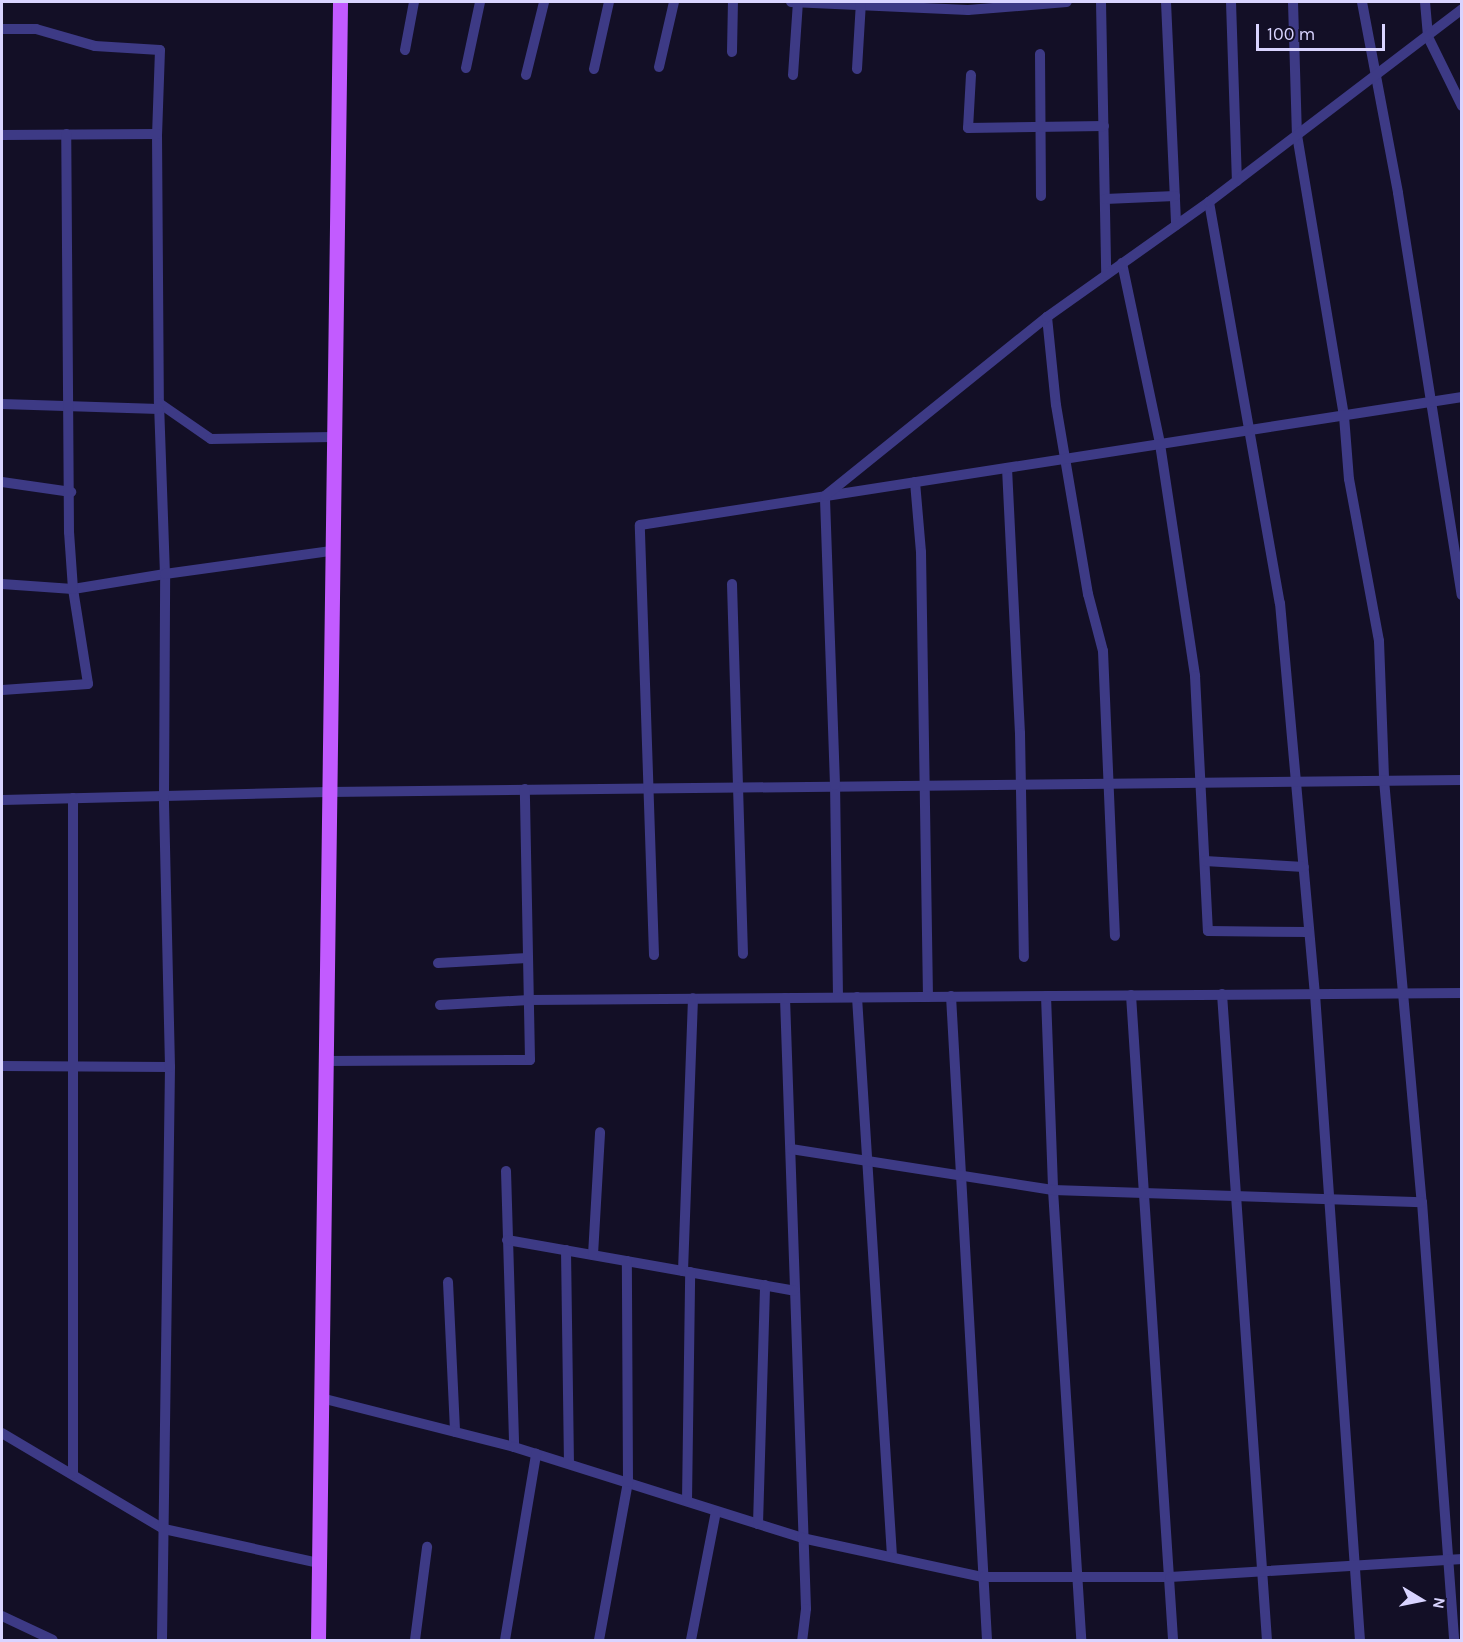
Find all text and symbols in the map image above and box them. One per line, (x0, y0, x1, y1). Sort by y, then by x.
scale bar (1259, 12, 1388, 50)
text: 100 m (1267, 23, 1315, 45)
north arrow (1391, 1570, 1451, 1630)
text: N (1429, 1596, 1450, 1611)

